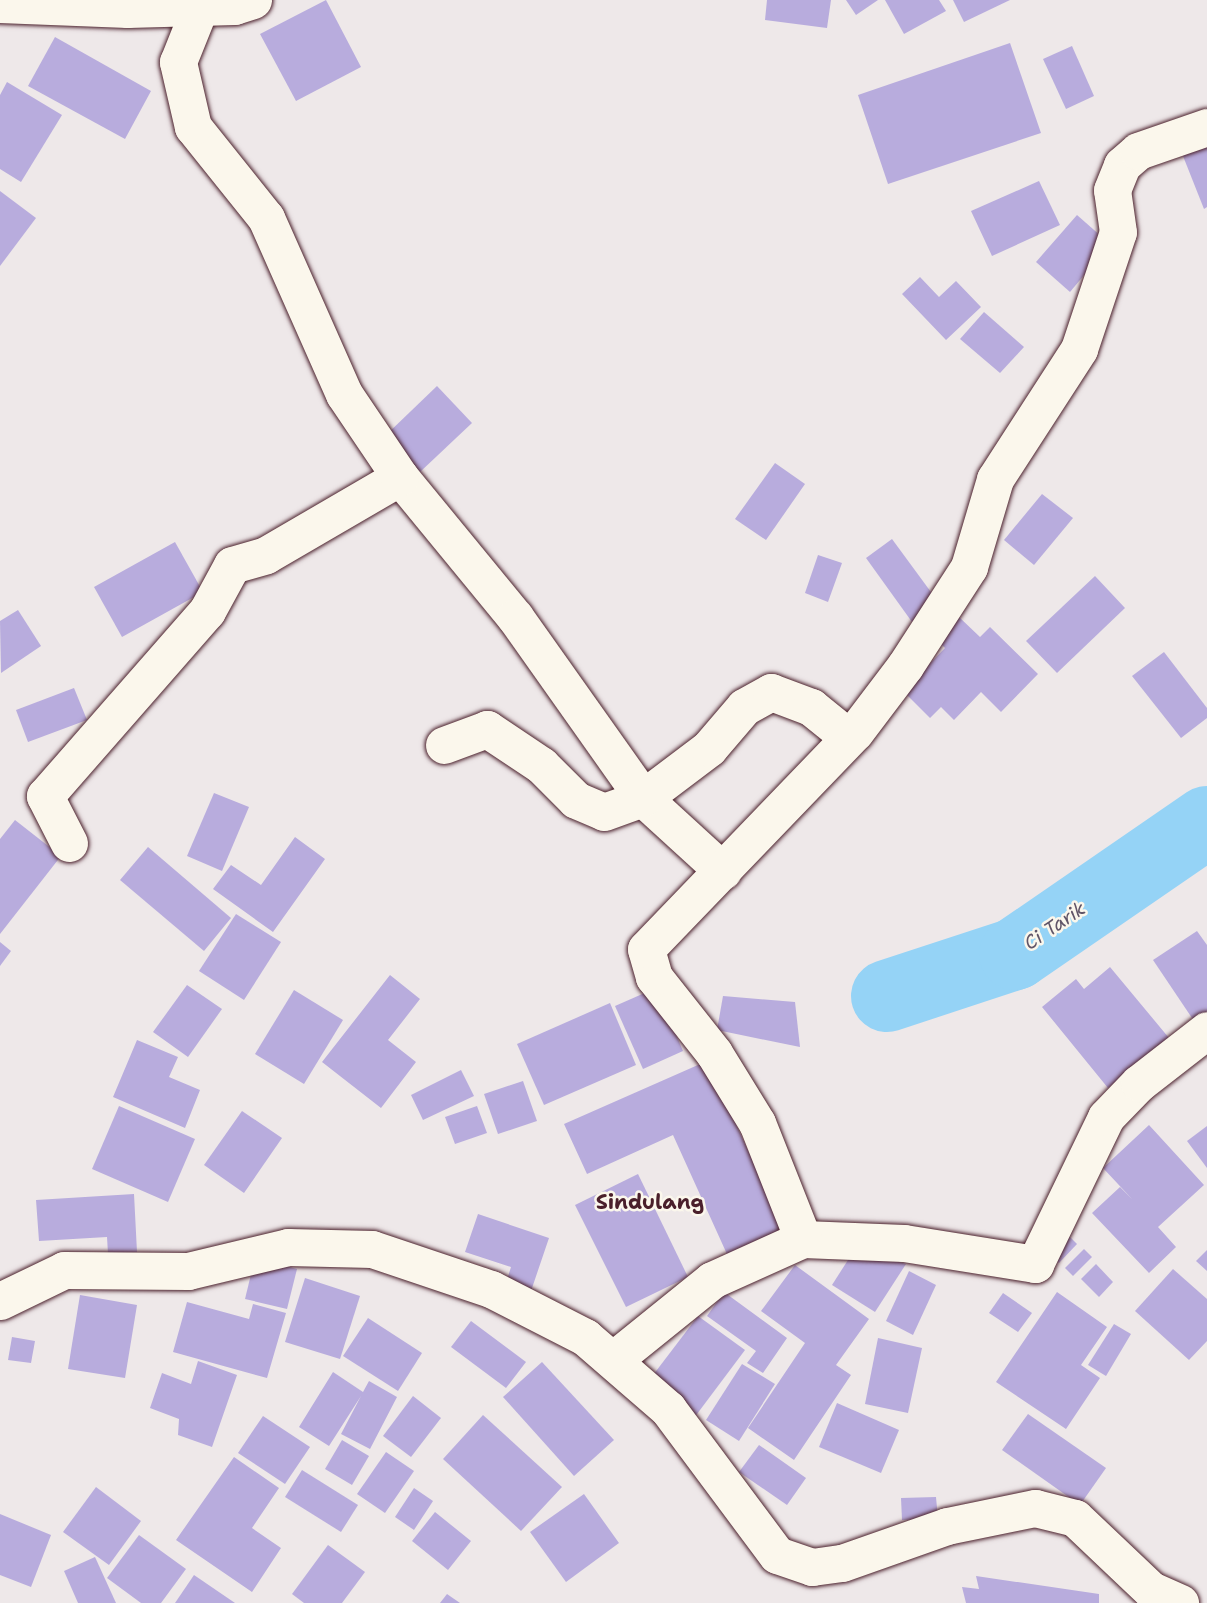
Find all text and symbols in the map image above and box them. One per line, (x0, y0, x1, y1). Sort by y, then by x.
water label: Ci Tarik (1020, 897, 1090, 955)
district label: Sindulang (596, 1189, 704, 1215)

